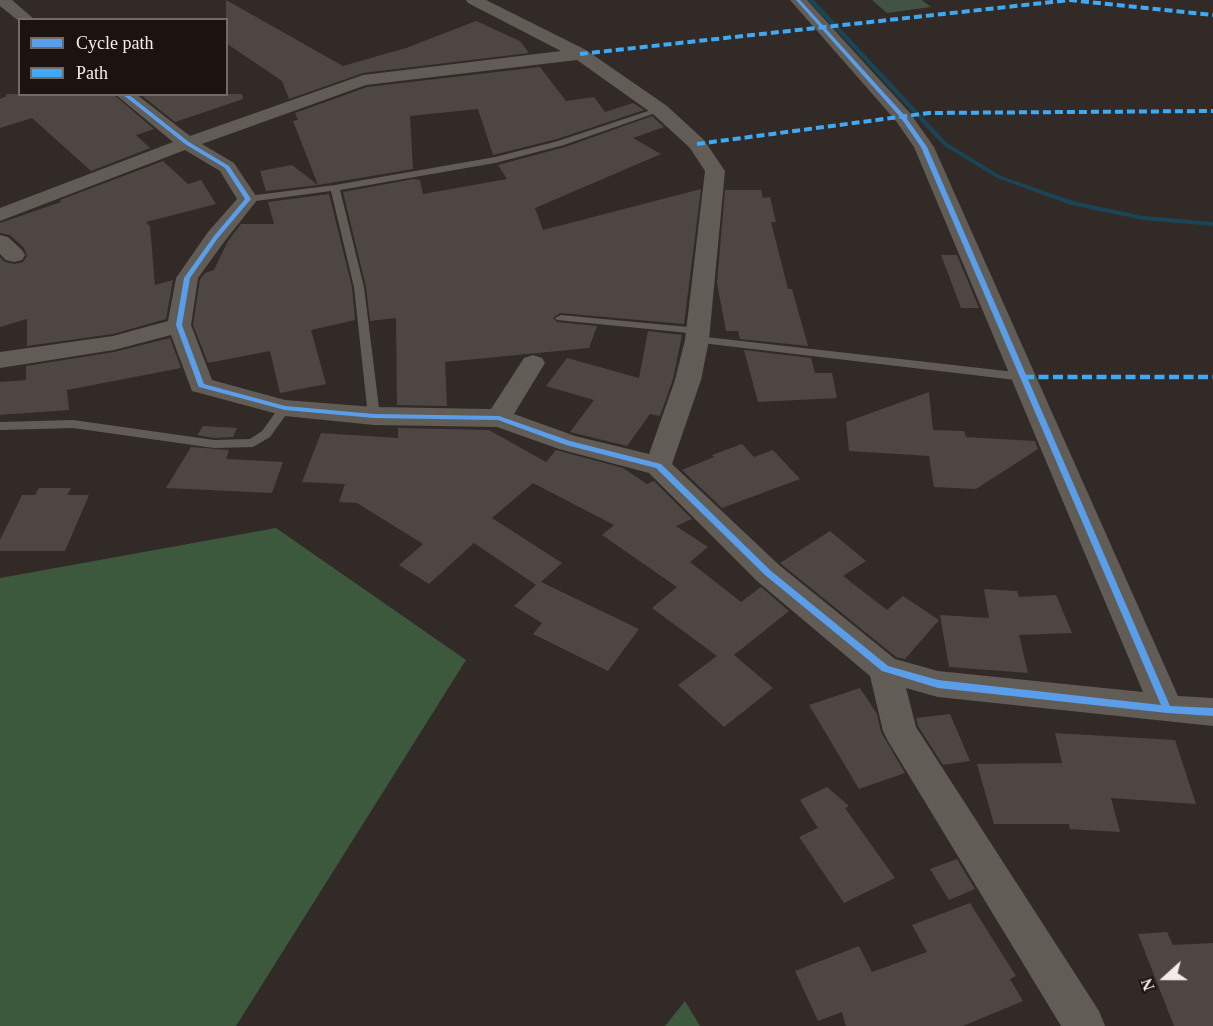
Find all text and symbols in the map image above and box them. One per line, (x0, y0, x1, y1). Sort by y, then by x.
legend (18, 18, 228, 96)
text: Cycle path (76, 33, 153, 53)
text: Path (76, 63, 108, 83)
north arrow (1135, 948, 1195, 1008)
text: N (1138, 976, 1158, 993)

